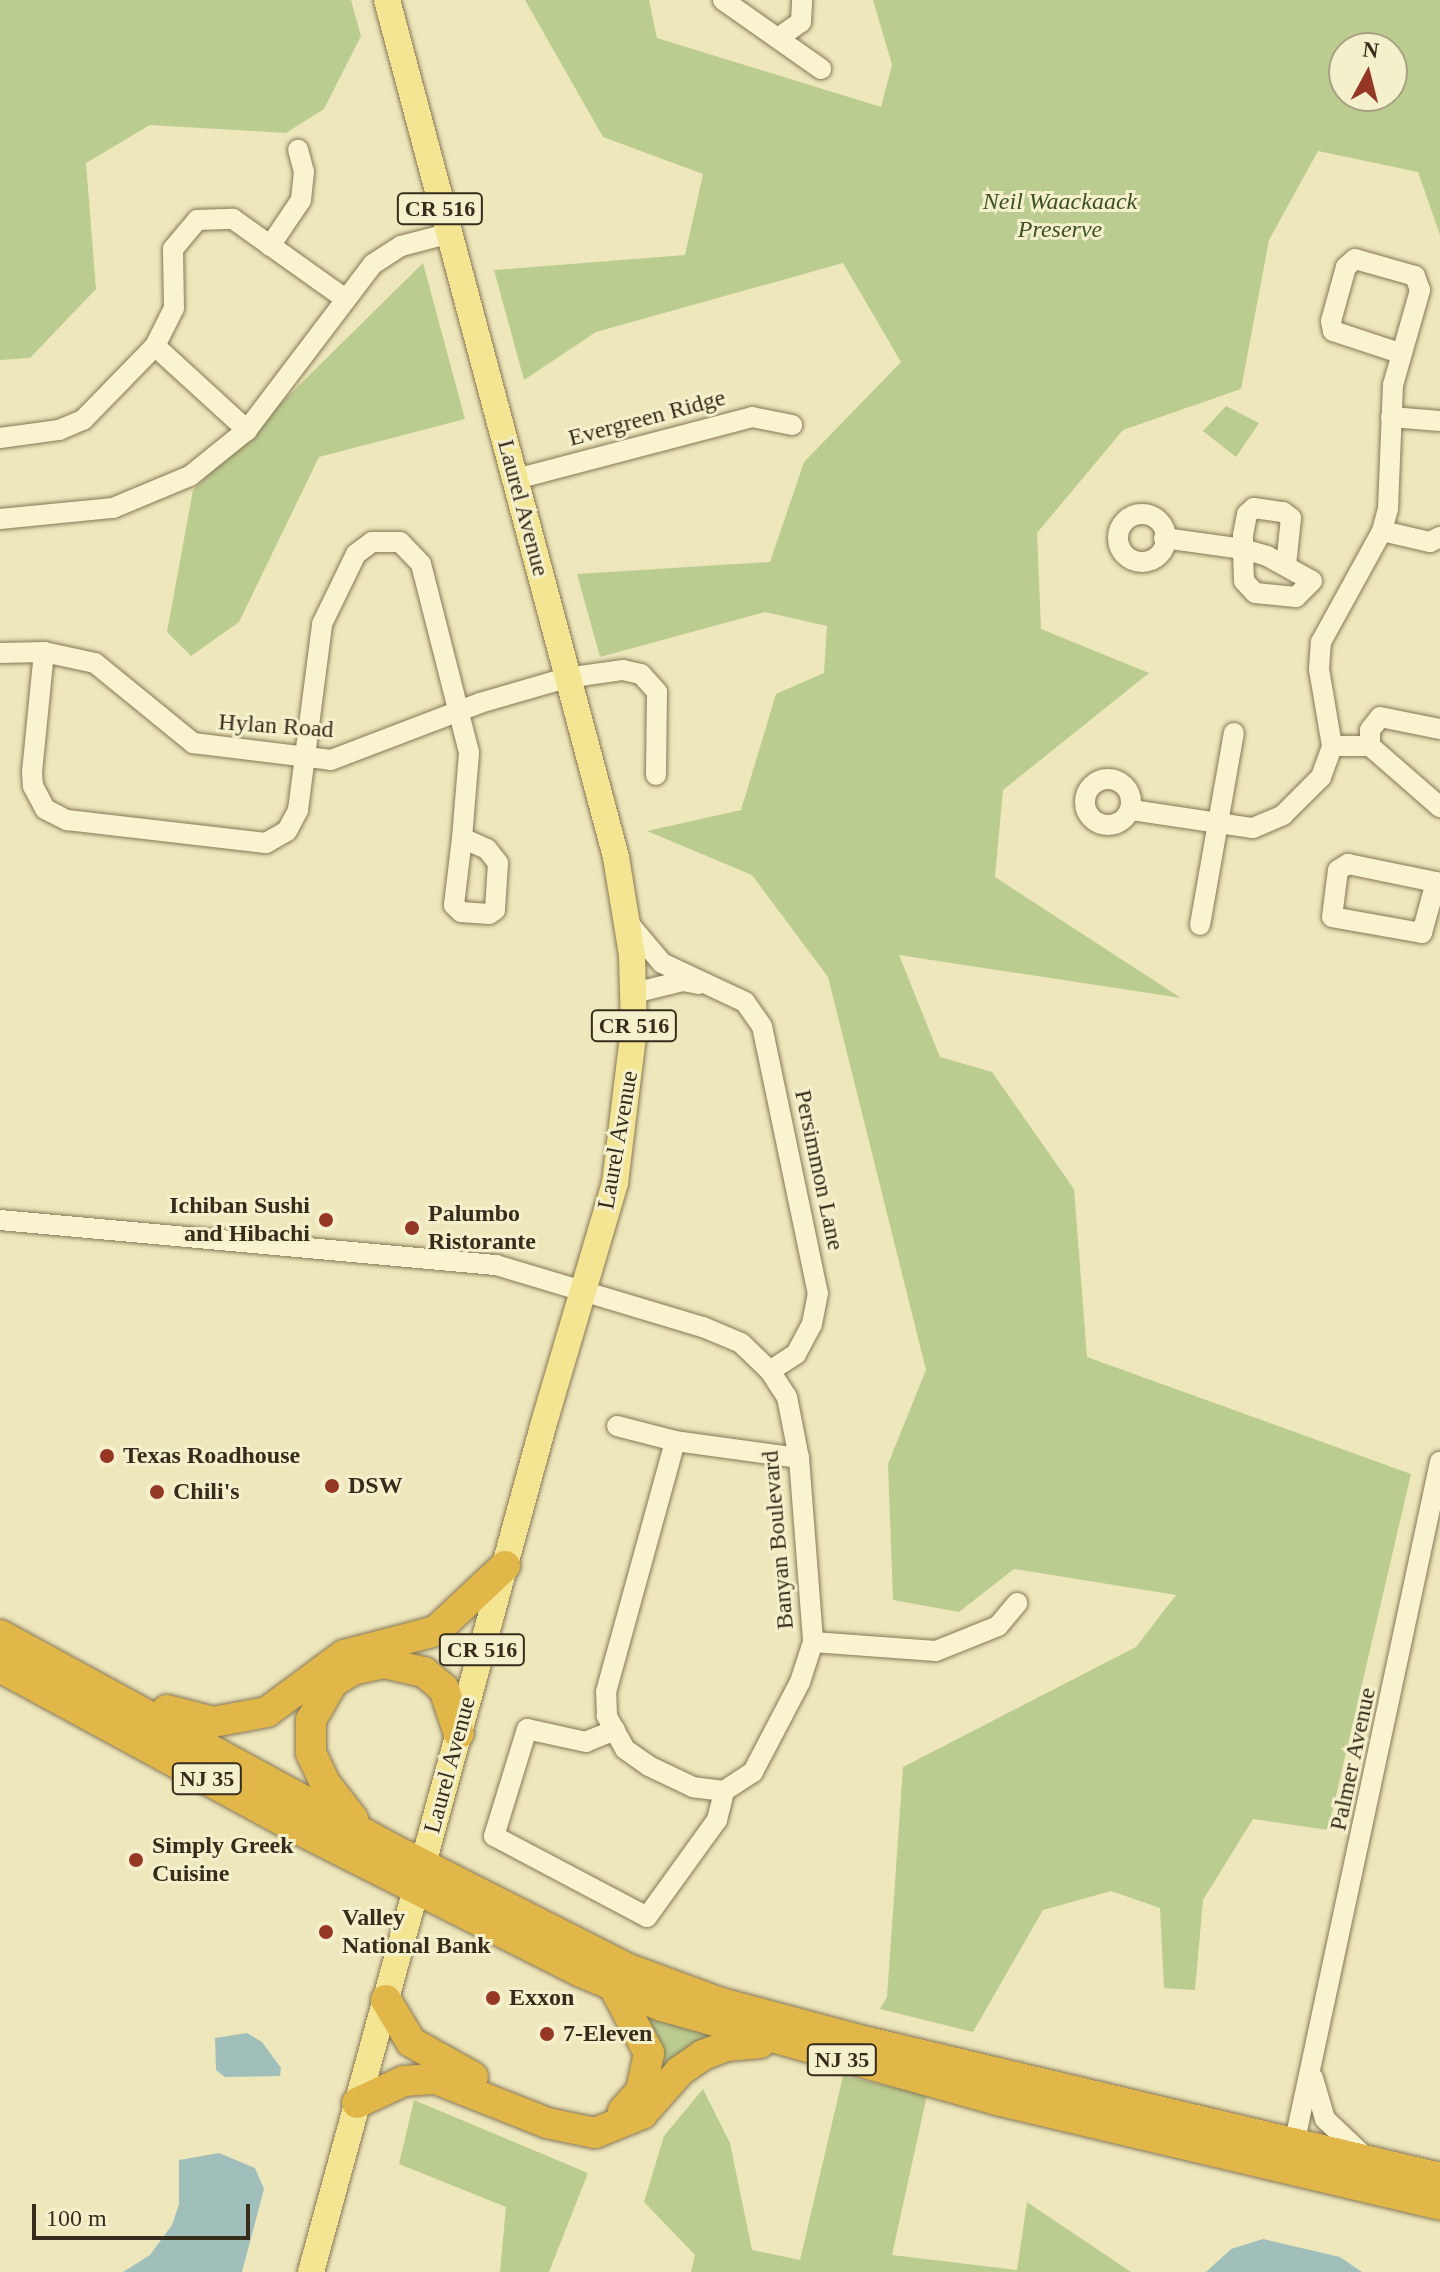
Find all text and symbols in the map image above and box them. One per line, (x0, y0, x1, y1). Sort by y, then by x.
north arrow (1328, 32, 1408, 112)
text: N (1361, 36, 1380, 63)
park label: Neil Waackaack Preserve (983, 188, 1137, 244)
road number: CR 516 (396, 191, 484, 227)
street label: Evergreen Ridge (565, 383, 729, 453)
street label: Laurel Avenue (491, 436, 555, 580)
street label: Hylan Road (217, 708, 335, 744)
road number: CR 516 (590, 1008, 678, 1044)
street label: Laurel Avenue (592, 1068, 644, 1212)
street label: Persimmon Lane (788, 1087, 850, 1253)
place label: Ichiban Sushi and Hibachi (169, 1192, 310, 1248)
place label: Palumbo Ristorante (428, 1200, 536, 1256)
marker: Ichiban Sushi and Hibachi (317, 1211, 335, 1229)
marker: Palumbo Ristorante (403, 1219, 421, 1237)
place label: Texas Roadhouse (123, 1442, 300, 1470)
marker: Texas Roadhouse (98, 1447, 116, 1465)
street label: Banyan Boulevard (756, 1449, 800, 1631)
place label: DSW (348, 1472, 403, 1500)
marker: DSW (323, 1477, 341, 1495)
place label: Chili's (173, 1478, 240, 1506)
marker: Chili's (148, 1483, 166, 1501)
road number: CR 516 (438, 1632, 526, 1668)
street label: Palmer Avenue (1324, 1684, 1382, 1834)
street label: Laurel Avenue (418, 1693, 482, 1837)
road number: NJ 35 (171, 1761, 243, 1797)
place label: Simply Greek Cuisine (152, 1832, 294, 1888)
marker: Simply Greek Cuisine (127, 1851, 145, 1869)
place label: Valley National Bank (342, 1904, 491, 1960)
marker: Valley National Bank (317, 1923, 335, 1941)
place label: Exxon (509, 1984, 574, 2012)
marker: Exxon (484, 1989, 502, 2007)
place label: 7-Eleven (563, 2020, 652, 2048)
marker: 7-Eleven (538, 2025, 556, 2043)
road number: NJ 35 (806, 2042, 878, 2078)
scale bar (36, 2188, 254, 2238)
text: 100 m (46, 2205, 107, 2231)

